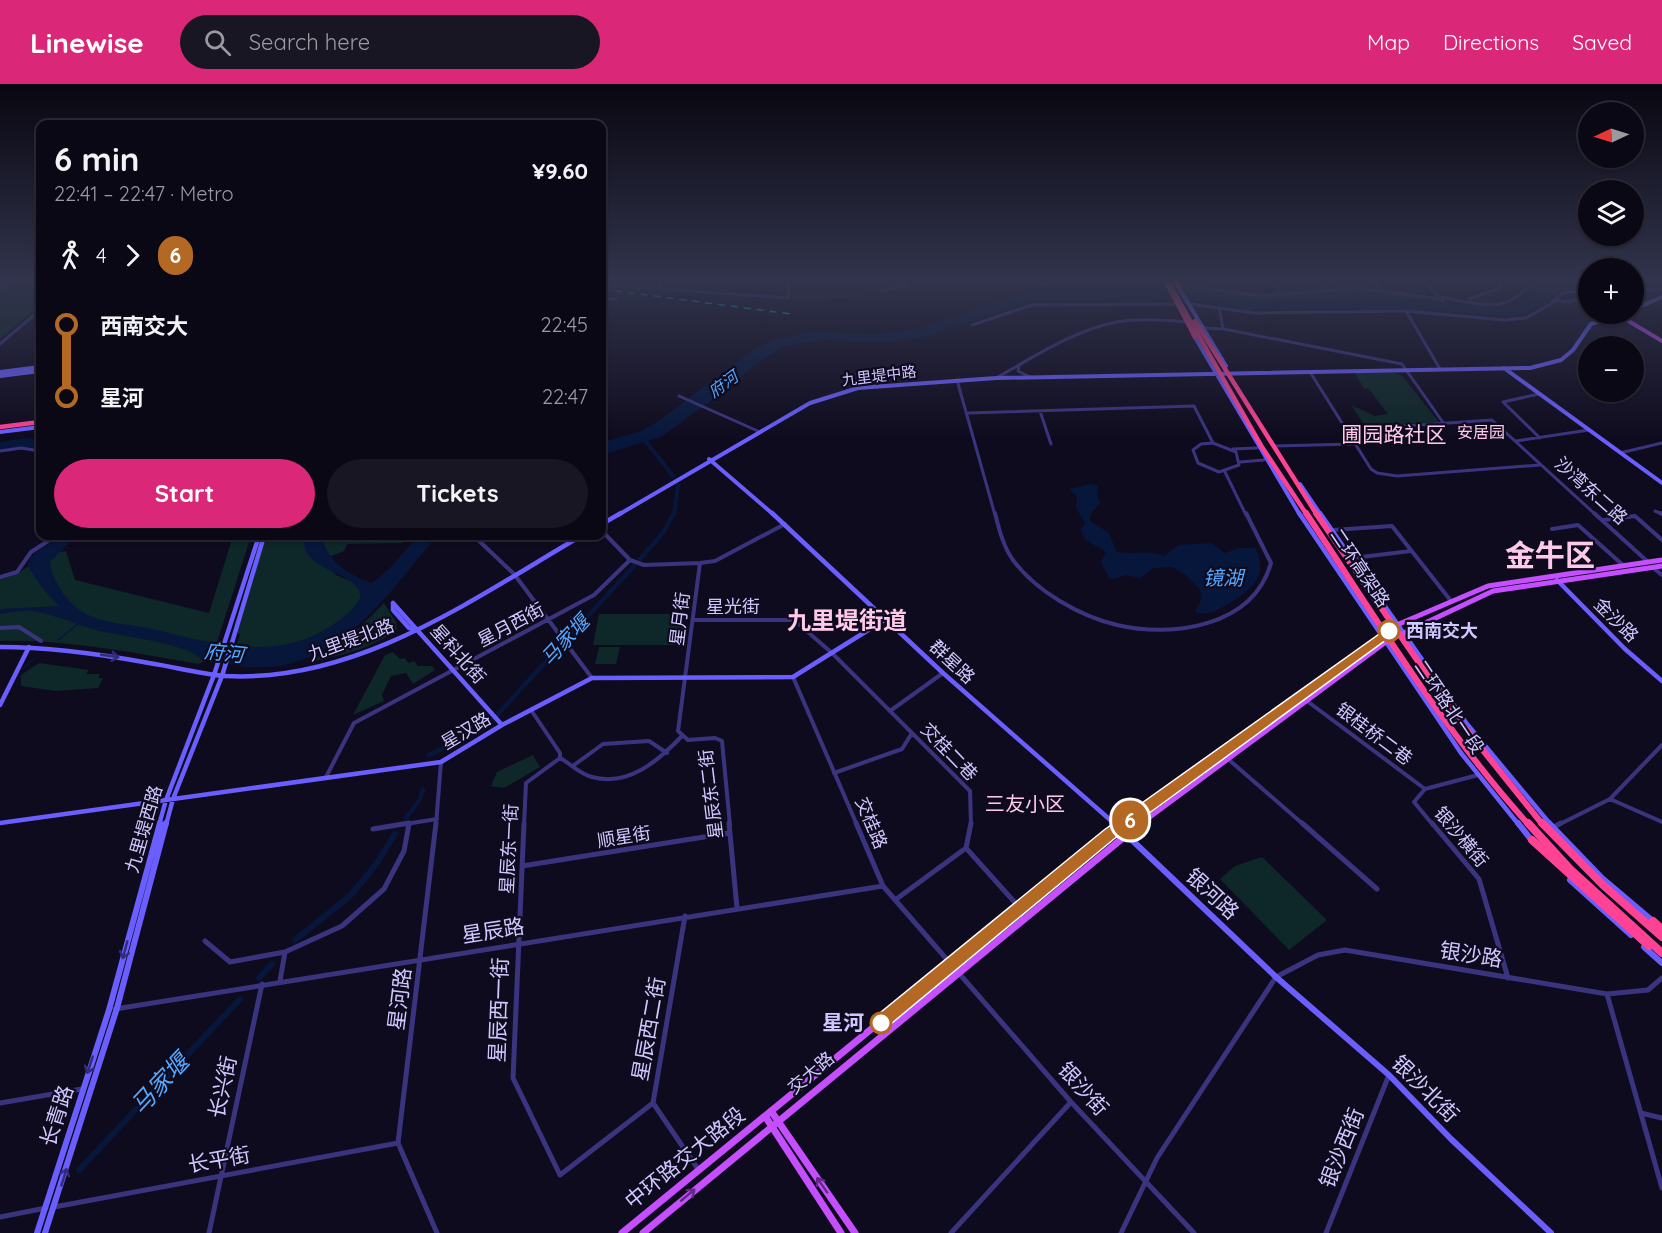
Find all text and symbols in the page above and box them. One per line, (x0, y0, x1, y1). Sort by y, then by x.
search box (180, 15, 600, 69)
text: Linewise (30, 25, 144, 60)
icon: search (201, 26, 234, 59)
text: Search here (249, 28, 370, 56)
text: Map (1367, 29, 1410, 55)
text: Directions (1443, 29, 1539, 55)
text: Saved (1572, 29, 1632, 55)
north arrow (1578, 102, 1644, 168)
map controls (1578, 102, 1644, 402)
text: 6 min (54, 138, 139, 179)
text: ¥9.60 (532, 157, 588, 185)
button: layers (1578, 180, 1644, 246)
text: 22:41 – 22:47 · Metro (54, 181, 234, 206)
icon: walk (54, 239, 87, 272)
icon: forward (116, 239, 149, 272)
text: 6 (170, 242, 181, 268)
text: 4 (96, 243, 107, 268)
button: + (1578, 258, 1644, 324)
text: 西南交大 (100, 312, 188, 340)
text: 22:45 (541, 312, 588, 337)
button: − (1578, 336, 1644, 402)
street label: 九里堤中路 (841, 362, 917, 390)
water label: 府河 (704, 365, 744, 401)
text: 星河 (100, 384, 144, 412)
text: 22:47 (542, 384, 588, 409)
district label: 圃园路社区 (1342, 421, 1447, 447)
district label: 安居园 (1457, 422, 1505, 442)
street label: 沙湾东二路 (1550, 452, 1632, 529)
button: Start (54, 459, 315, 528)
button: Tickets (327, 459, 588, 528)
street label: 二环高架路 (1326, 524, 1395, 611)
district label: 金牛区 (1505, 536, 1595, 574)
water label: 镜湖 (1203, 565, 1246, 590)
street label: 星月街 (665, 591, 694, 647)
street label: 金沙路 (1589, 592, 1644, 647)
street label: 星光街 (706, 595, 760, 618)
street label: 星月西街 (474, 598, 548, 652)
district label: 九里堤街道 (787, 605, 907, 635)
water label: 马家堰 (535, 607, 596, 670)
street label: 九里堤北路 (305, 613, 397, 666)
street label: 星科北街 (426, 619, 491, 688)
place label: 西南交大 (1406, 619, 1478, 642)
marker: 西南交大 (1378, 620, 1400, 642)
street label: 群星路 (925, 635, 980, 688)
water label: 府河 (203, 638, 249, 667)
one-way arrow (99, 650, 119, 661)
street label: 二环路北一段 (1410, 656, 1489, 758)
street label: 银桂桥二巷 (1331, 697, 1417, 770)
street label: 星汉路 (437, 707, 495, 754)
street label: 交桂二巷 (916, 718, 983, 786)
street label: 星辰东二街 (694, 748, 727, 840)
street label: 九里堤西路 (120, 782, 167, 875)
district label: 三友小区 (985, 791, 1065, 816)
street label: 交桂路 (850, 793, 893, 852)
line badge: 6 (1110, 800, 1150, 840)
street label: 银沙横街 (1429, 802, 1493, 872)
street label: 星辰东一街 (495, 803, 522, 895)
text: 6 (1124, 807, 1136, 833)
street label: 顺星街 (595, 821, 652, 852)
street label: 银河路 (1181, 862, 1245, 924)
street label: 星辰路 (460, 912, 526, 948)
street label: 银沙路 (1438, 936, 1504, 972)
one-way arrow (119, 940, 130, 959)
street label: 星辰西一街 (483, 957, 513, 1063)
street label: 星河路 (382, 966, 416, 1032)
street label: 星辰西二街 (626, 975, 670, 1083)
place label: 星河 (822, 1009, 864, 1035)
marker: 星河 (870, 1012, 892, 1034)
water label: 马家堰 (124, 1044, 198, 1120)
street label: 交大路 (783, 1046, 839, 1099)
street label: 银沙北街 (1387, 1049, 1465, 1127)
street label: 长兴街 (203, 1053, 241, 1120)
one-way arrow (84, 1055, 95, 1074)
street label: 银沙街 (1053, 1056, 1114, 1120)
street label: 长青路 (34, 1082, 78, 1150)
street label: 中环路交大路段 (619, 1101, 750, 1214)
street label: 银沙西街 (1313, 1104, 1369, 1191)
street label: 长平街 (186, 1141, 252, 1177)
one-way arrow (59, 1168, 70, 1187)
one-way arrow (816, 1177, 828, 1193)
one-way arrow (680, 1189, 696, 1202)

